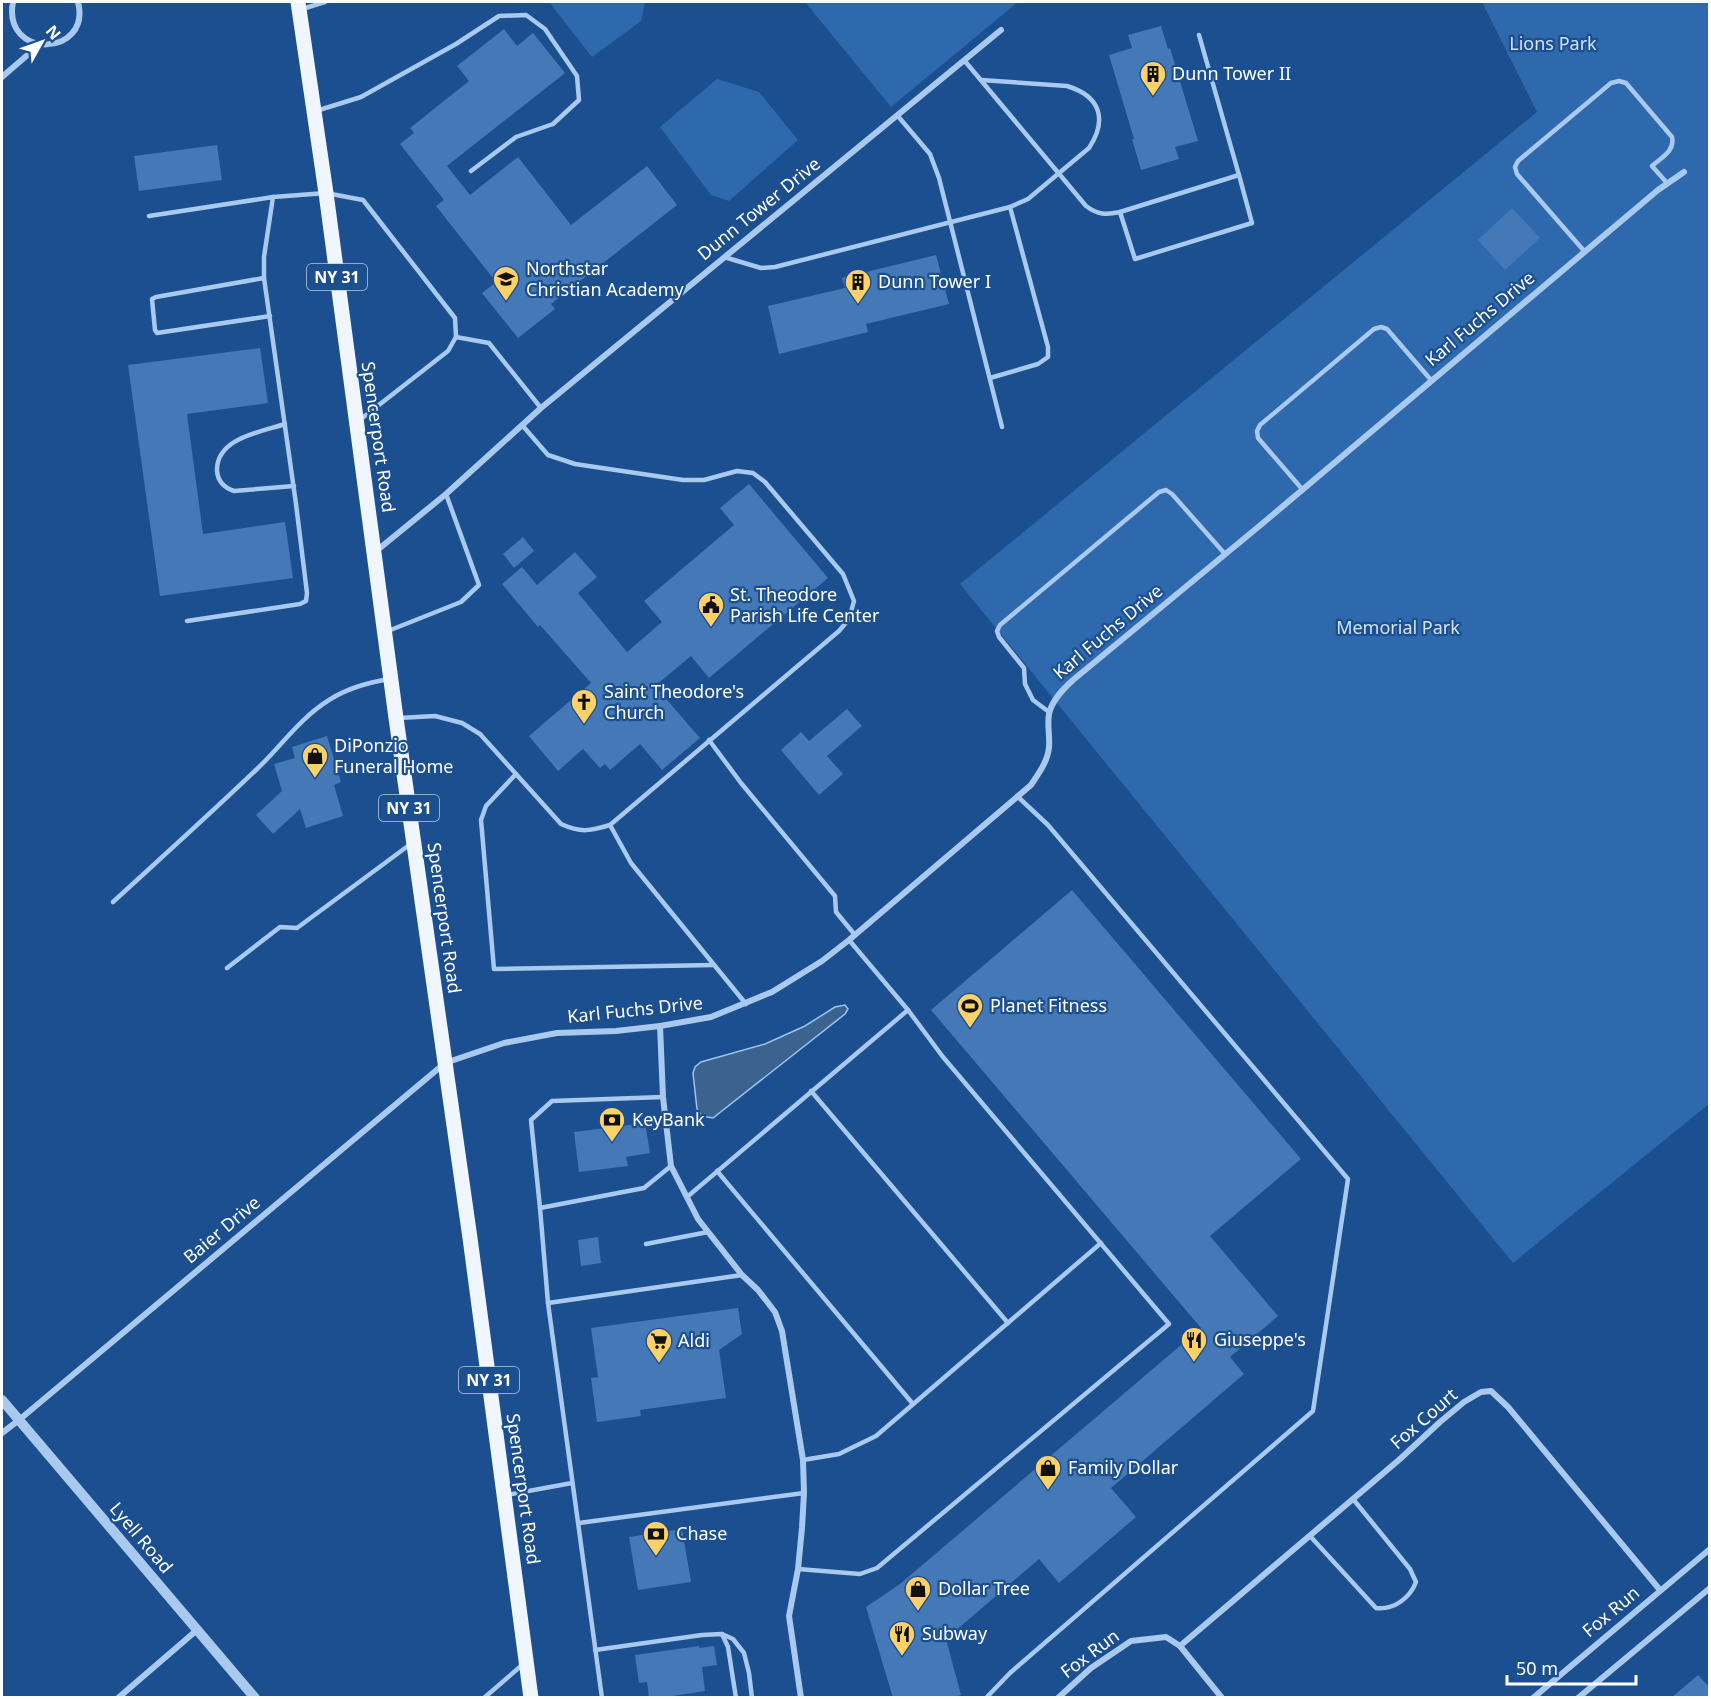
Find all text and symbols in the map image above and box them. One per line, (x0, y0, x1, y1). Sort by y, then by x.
north arrow (12, 12, 72, 72)
text: N (41, 20, 66, 44)
park label: Lions Park (1509, 31, 1597, 55)
building icon: Dunn Tower II (1138, 59, 1168, 97)
place label: Dunn Tower II (1172, 61, 1291, 85)
street label: Dunn Tower Drive (692, 151, 825, 265)
place label: Northstar Christian Academy (526, 256, 685, 301)
road number: NY 31 (307, 264, 367, 290)
school or university icon: Northstar Christian Academy (491, 264, 521, 302)
street label: Karl Fuchs Drive (1420, 265, 1539, 371)
building icon: Dunn Tower I (843, 267, 873, 305)
place label: Dunn Tower I (878, 269, 991, 293)
street label: Spencerport Road (357, 360, 401, 514)
street label: Karl Fuchs Drive (1048, 578, 1167, 684)
place label: St. Theodore Parish Life Center (730, 582, 880, 627)
public building icon: St. Theodore Parish Life Center (696, 590, 726, 628)
park label: Memorial Park (1336, 615, 1460, 639)
place label: Saint Theodore's Church (604, 679, 744, 724)
church icon: Saint Theodore's Church (569, 687, 599, 725)
place label: DiPonzio Funeral Home (334, 733, 453, 778)
shop icon: DiPonzio Funeral Home (300, 741, 330, 779)
road number: NY 31 (379, 795, 439, 821)
street label: Spencerport Road (423, 841, 467, 995)
street label: Karl Fuchs Drive (566, 990, 704, 1028)
sports icon: Planet Fitness (955, 991, 985, 1029)
place label: Planet Fitness (990, 993, 1107, 1017)
bank icon: KeyBank (597, 1105, 627, 1143)
place label: KeyBank (632, 1107, 705, 1131)
street label: Baier Drive (178, 1190, 265, 1268)
restaurant icon: Giuseppe's (1179, 1325, 1209, 1363)
supermarket icon: Aldi (644, 1326, 674, 1364)
place label: Giuseppe's (1214, 1327, 1306, 1351)
place label: Aldi (678, 1328, 710, 1352)
road number: NY 31 (459, 1367, 519, 1393)
street label: Fox Court (1385, 1382, 1462, 1454)
street label: Spencerport Road (502, 1412, 546, 1566)
shop icon: Family Dollar (1033, 1453, 1063, 1491)
place label: Family Dollar (1068, 1455, 1179, 1479)
street label: Lyell Road (105, 1497, 179, 1578)
bank icon: Chase (641, 1519, 671, 1557)
place label: Chase (676, 1521, 727, 1545)
shop icon: Dollar Tree (903, 1574, 933, 1612)
place label: Dollar Tree (938, 1576, 1030, 1600)
street label: Fox Run (1577, 1580, 1644, 1642)
restaurant icon: Subway (887, 1619, 917, 1657)
place label: Subway (922, 1621, 988, 1645)
street label: Fox Run (1055, 1623, 1124, 1683)
scale bar (1507, 1648, 1636, 1686)
text: 50 m (1516, 1656, 1558, 1680)

